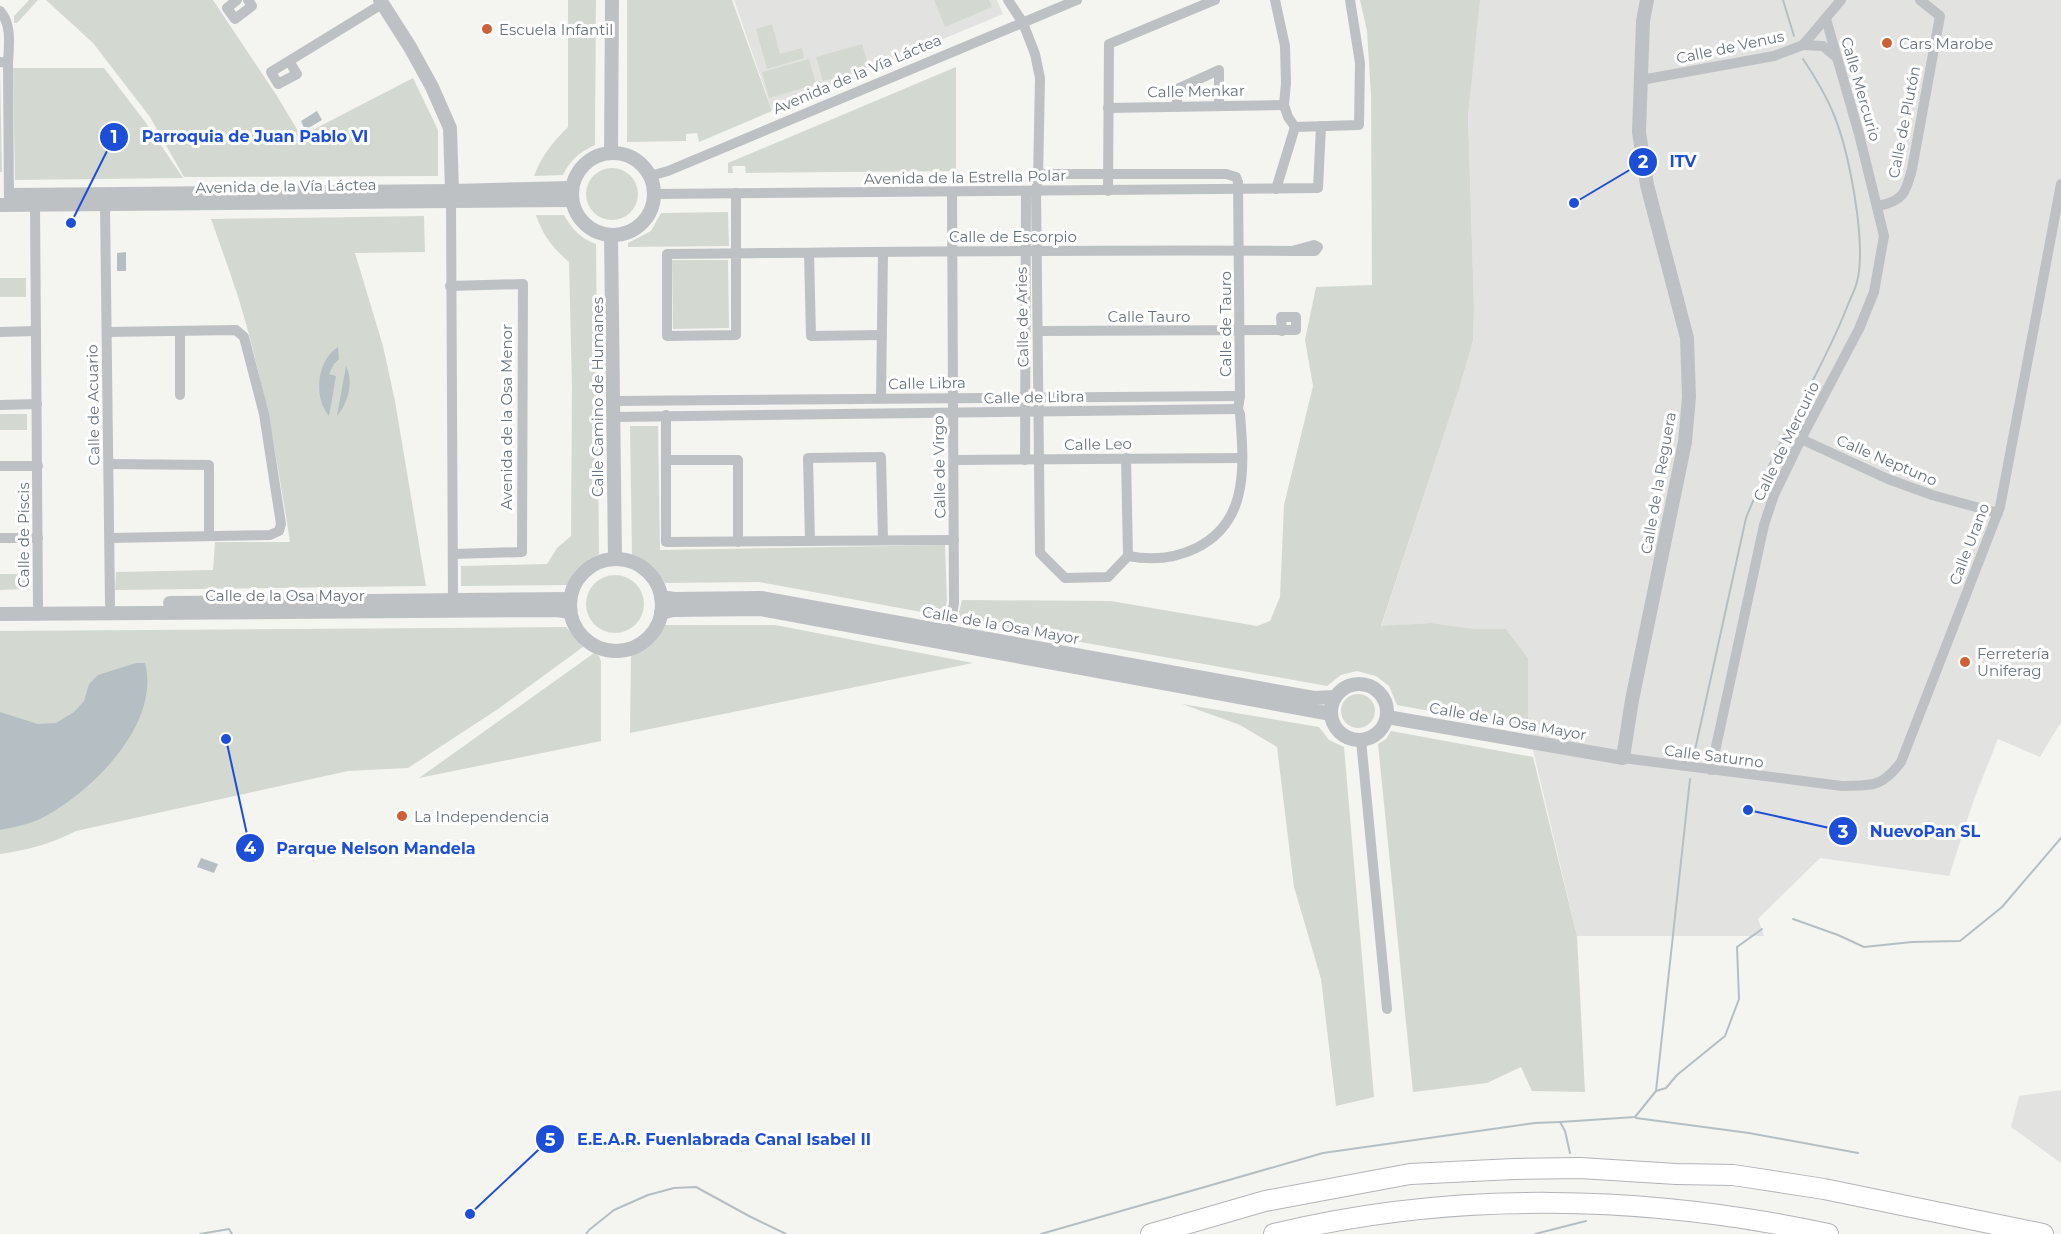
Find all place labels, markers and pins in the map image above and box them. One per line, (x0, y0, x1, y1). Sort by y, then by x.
place label: Escuela Infantil (499, 20, 613, 39)
marker: Escuela Infantil (480, 22, 494, 36)
place label: Cars Marobe (1899, 34, 1993, 53)
marker: Cars Marobe (1880, 36, 1894, 50)
callout: Parroquia de Juan Pablo VI (99, 120, 380, 154)
callout: ITV (1628, 145, 1709, 179)
place label: Ferretería Uniferag (1977, 644, 2050, 680)
marker: Ferretería Uniferag (1958, 655, 1972, 669)
place label: La Independencia (414, 807, 549, 826)
marker: La Independencia (395, 809, 409, 823)
callout: NuevoPan SL (1828, 814, 1992, 848)
callout: Parque Nelson Mandela (235, 831, 488, 865)
callout: E.E.A.R. Fuenlabrada Canal Isabel II (535, 1122, 883, 1156)

